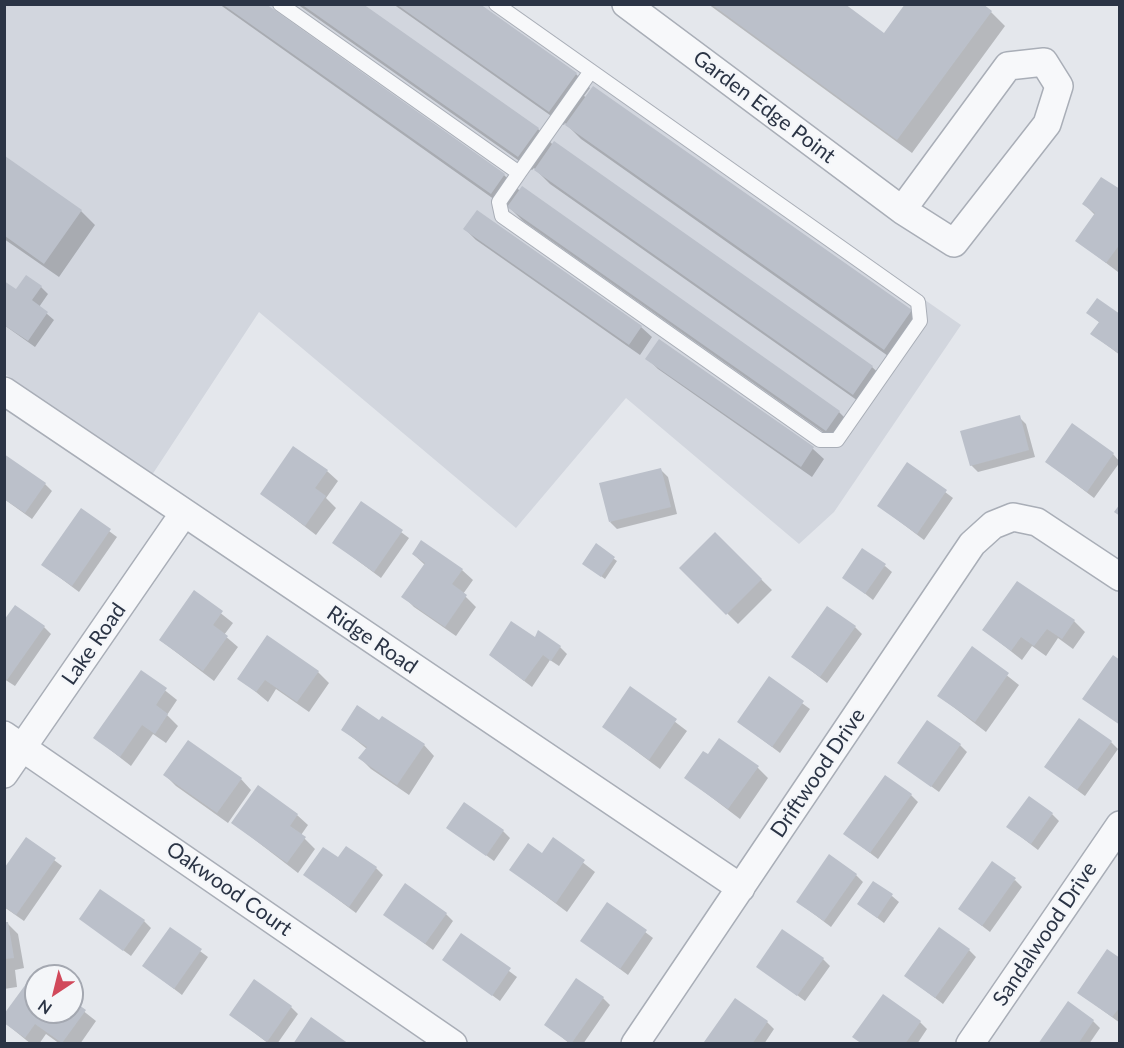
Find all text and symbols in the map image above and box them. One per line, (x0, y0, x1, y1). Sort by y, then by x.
street label: Garden Edge Point (688, 45, 840, 169)
street label: Lake Road (57, 598, 131, 690)
street label: Ridge Road (322, 601, 422, 679)
street label: Driftwood Drive (766, 704, 870, 842)
street label: Oakwood Court (161, 836, 297, 942)
street label: Sandalwood Drive (988, 857, 1102, 1011)
north arrow (24, 964, 84, 1024)
text: N (34, 996, 55, 1019)

